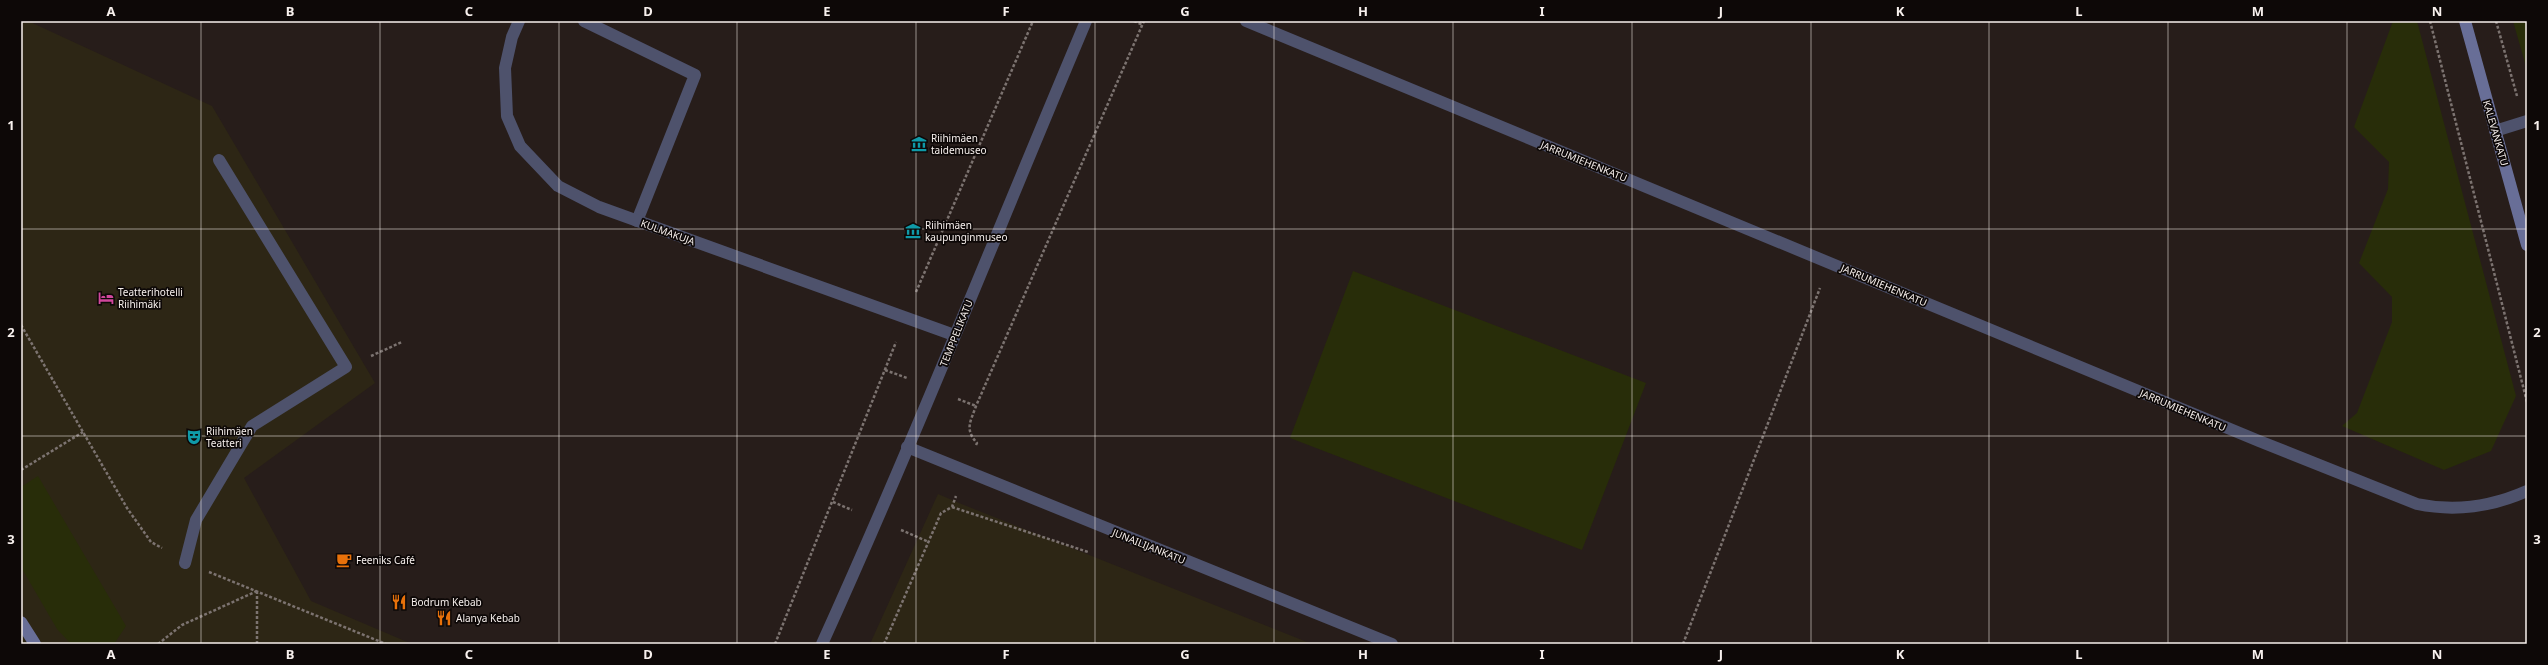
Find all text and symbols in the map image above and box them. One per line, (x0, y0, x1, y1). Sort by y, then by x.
text: A (107, 2, 116, 20)
text: B (286, 2, 294, 20)
text: C (465, 2, 473, 20)
text: D (643, 2, 653, 20)
text: E (823, 2, 831, 20)
text: F (1002, 2, 1010, 20)
text: G (1180, 2, 1190, 20)
text: H (1358, 2, 1368, 20)
text: I (1539, 2, 1545, 20)
text: J (1718, 2, 1723, 20)
text: K (1896, 2, 1905, 20)
text: L (2075, 2, 2083, 20)
text: M (2252, 2, 2264, 20)
text: N (2432, 2, 2442, 20)
street label: KALEVANKATU (2480, 99, 2512, 167)
text: 1 (7, 116, 15, 134)
text: 1 (2533, 116, 2541, 134)
place label: Riihimäen taidemuseo (931, 131, 987, 157)
museum icon: Riihimäen taidemuseo (910, 135, 928, 153)
street label: JARRUMIEHENKATU (1538, 137, 1629, 185)
street label: KULMAKUJA (639, 216, 698, 249)
place label: Riihimäen kaupunginmuseo (925, 218, 1008, 244)
museum icon: Riihimäen kaupunginmuseo (904, 222, 922, 240)
street label: JARRUMIEHENKATU (1838, 260, 1929, 309)
place label: Teatterihotelli Riihimäki (118, 285, 183, 311)
hotel icon: Teatterihotelli Riihimäki (97, 289, 115, 307)
street label: TEMPPELIKATU (936, 297, 976, 369)
text: 2 (7, 323, 15, 341)
text: 2 (2533, 323, 2541, 341)
street label: JARRUMIEHENKATU (2137, 385, 2228, 434)
place label: Riihimäen Teatteri (206, 424, 253, 450)
theatre icon: Riihimäen Teatteri (185, 428, 203, 446)
street label: JUNAILIJANKATU (1110, 525, 1188, 567)
text: 3 (7, 530, 15, 548)
text: 3 (2533, 530, 2541, 548)
cafe icon: Feeniks Café (335, 551, 353, 569)
place label: Feeniks Café (356, 553, 415, 567)
restaurant icon: Bodrum Kebab (390, 593, 408, 611)
place label: Bodrum Kebab (411, 595, 482, 609)
restaurant icon: Alanya Kebab (435, 609, 453, 627)
place label: Alanya Kebab (456, 611, 520, 625)
text: A (107, 645, 116, 663)
text: B (286, 645, 294, 663)
text: C (465, 645, 473, 663)
text: D (643, 645, 653, 663)
text: E (823, 645, 831, 663)
text: F (1002, 645, 1010, 663)
text: G (1180, 645, 1190, 663)
text: H (1358, 645, 1368, 663)
text: I (1539, 645, 1545, 663)
text: J (1718, 645, 1723, 663)
text: K (1896, 645, 1905, 663)
text: L (2075, 645, 2083, 663)
text: M (2252, 645, 2264, 663)
text: N (2432, 645, 2442, 663)

